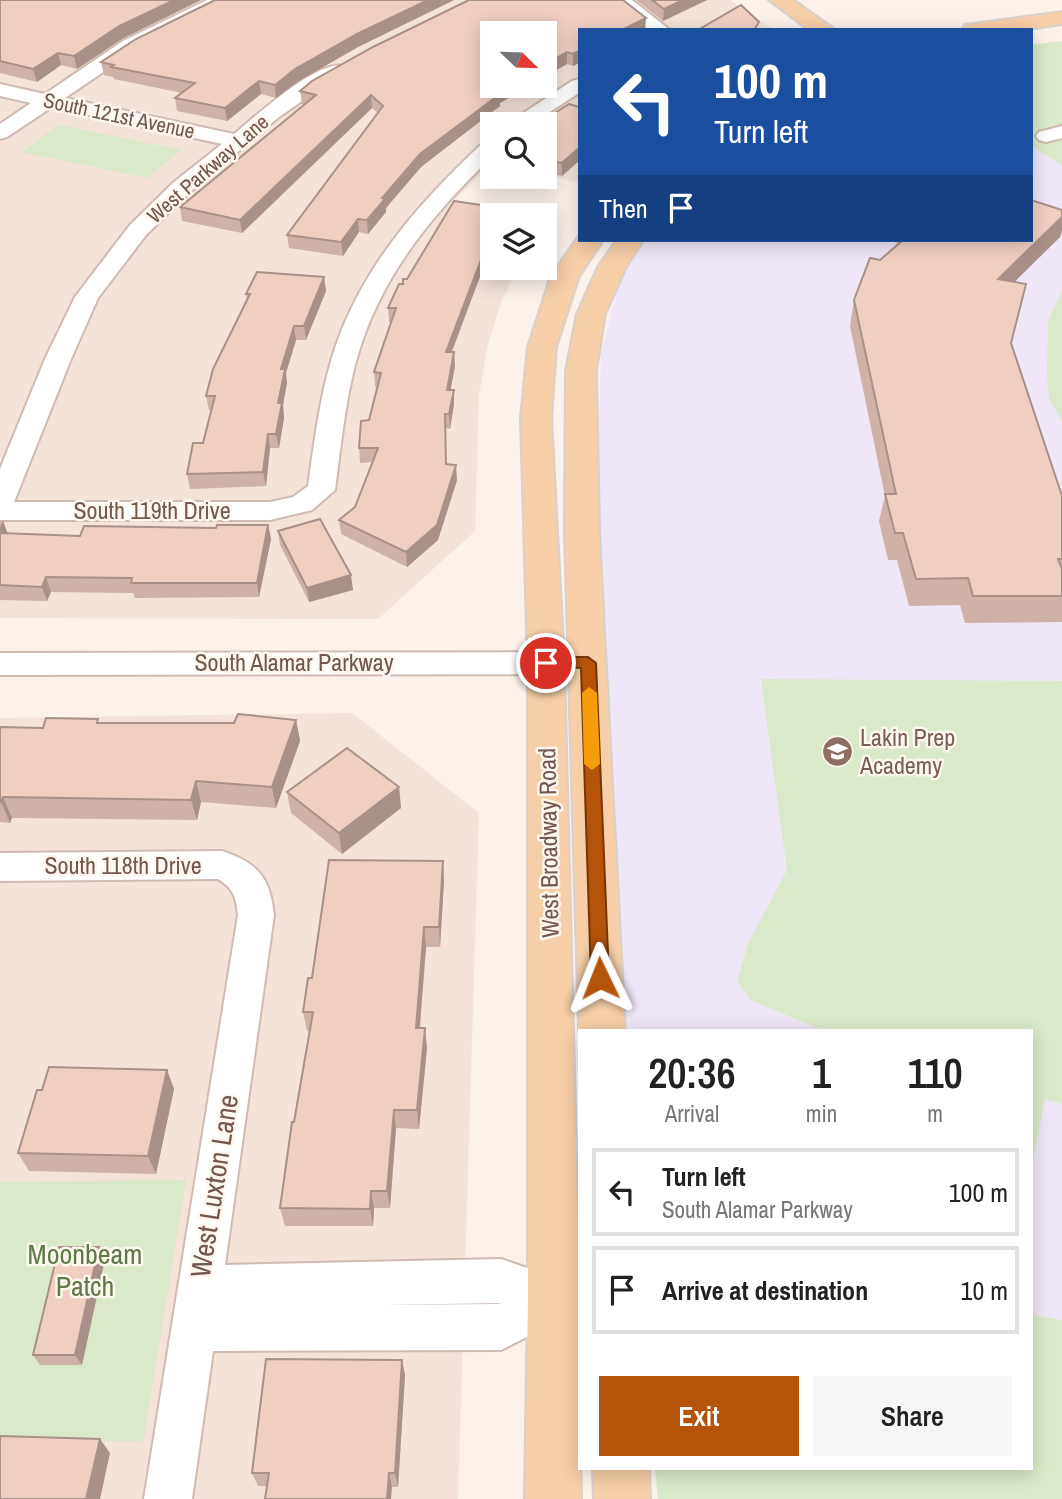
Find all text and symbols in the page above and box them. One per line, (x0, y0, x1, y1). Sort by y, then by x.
north arrow (480, 21, 556, 98)
map controls (480, 21, 557, 280)
text: 100 m (714, 47, 828, 113)
icon: left (599, 56, 690, 147)
street label: South 121st Avenue (41, 85, 197, 146)
street label: West Parkway Lane (140, 108, 275, 230)
text: Turn left (714, 110, 808, 153)
button: search (480, 112, 557, 189)
icon: arrive (662, 189, 700, 227)
text: Then (599, 191, 648, 226)
button: layers (480, 203, 557, 280)
street label: South 119th Drive (73, 494, 231, 526)
pin (516, 633, 576, 693)
icon: arrive (527, 644, 565, 682)
street label: South Alamar Parkway (194, 646, 394, 678)
place label: Lakin Prep Academy (859, 721, 955, 781)
school or university icon: Lakin Prep Academy (820, 735, 854, 769)
street label: West Broadway Road (530, 748, 566, 938)
street label: South 118th Drive (44, 849, 202, 881)
position arrow (563, 941, 637, 1015)
text: 20:36 (648, 1045, 736, 1101)
text: 1 (812, 1045, 831, 1101)
text: 110 (907, 1045, 963, 1101)
street label: West Luxton Lane (181, 1092, 247, 1280)
text: Arrival (665, 1098, 719, 1129)
text: min (806, 1098, 837, 1129)
text: m (927, 1098, 943, 1129)
text: Turn left (662, 1159, 746, 1194)
icon: left (603, 1173, 641, 1211)
text: 100 m (949, 1175, 1008, 1210)
text: South Alamar Parkway (662, 1194, 853, 1225)
park label: Moonbeam Patch (28, 1235, 142, 1305)
icon: arrive (603, 1271, 641, 1309)
text: Arrive at destination (662, 1273, 868, 1308)
text: 10 m (961, 1273, 1008, 1308)
button: Exit (599, 1376, 799, 1456)
button: Share (813, 1376, 1012, 1456)

